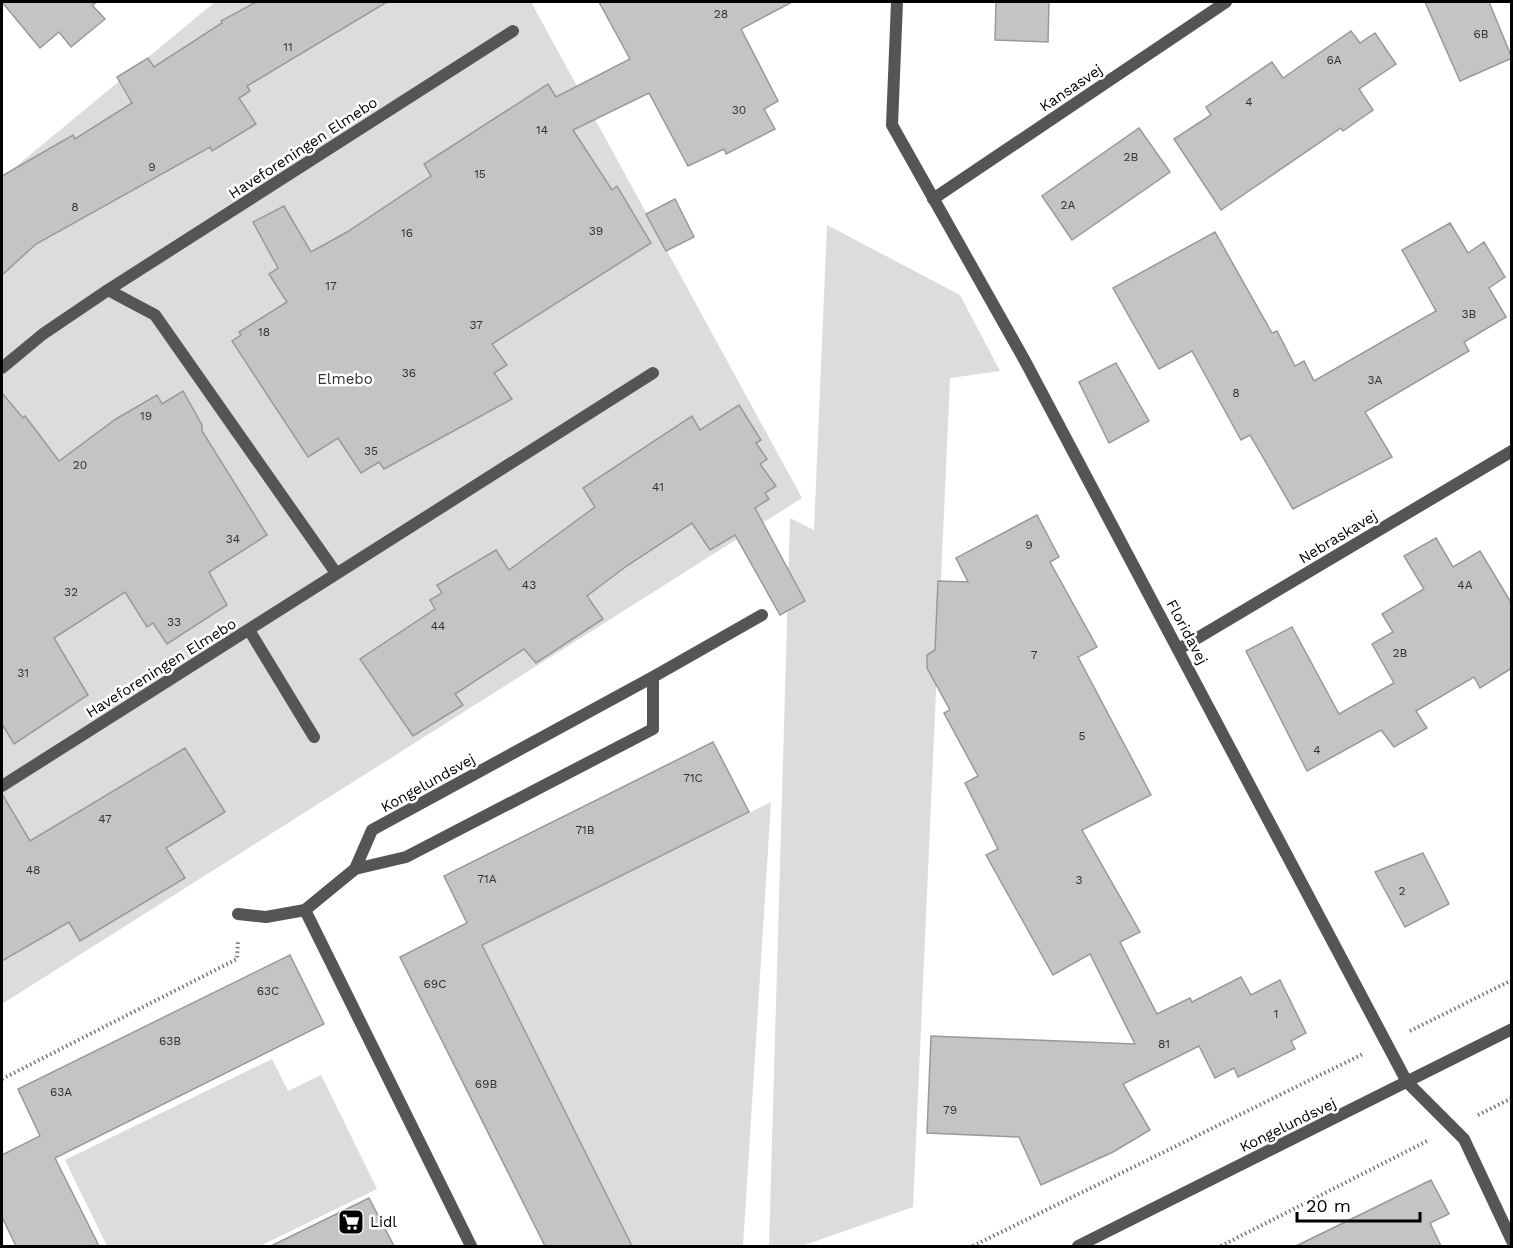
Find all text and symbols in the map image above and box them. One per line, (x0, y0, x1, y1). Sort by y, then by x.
house number: 28 (714, 7, 728, 21)
house number: 6B (1473, 27, 1489, 41)
house number: 11 (283, 40, 293, 54)
house number: 6A (1326, 53, 1342, 67)
street label: Kansasvej (1036, 60, 1106, 116)
street label: Haveforeningen Elmebo (225, 93, 381, 203)
house number: 4 (1245, 95, 1253, 109)
house number: 30 (732, 103, 746, 117)
house number: 14 (536, 123, 548, 137)
house number: 2B (1124, 150, 1139, 164)
house number: 9 (148, 160, 156, 174)
house number: 15 (474, 167, 486, 181)
house number: 2A (1061, 198, 1076, 212)
house number: 8 (71, 200, 79, 214)
house number: 39 (589, 224, 603, 238)
house number: 16 (401, 226, 413, 240)
house number: 17 (325, 279, 337, 293)
house number: 3B (1462, 307, 1477, 321)
house number: 37 (469, 318, 483, 332)
house number: 18 (258, 325, 270, 339)
house number: 36 (402, 366, 416, 380)
park label: Elmebo (317, 370, 373, 388)
house number: 3A (1368, 373, 1383, 387)
house number: 8 (1232, 386, 1240, 400)
house number: 19 (140, 409, 152, 423)
house number: 35 (364, 444, 378, 458)
house number: 20 (73, 458, 87, 472)
house number: 41 (652, 480, 664, 494)
street label: Nebraskavej (1296, 507, 1380, 567)
house number: 34 (226, 532, 240, 546)
house number: 9 (1025, 538, 1033, 552)
house number: 43 (522, 578, 536, 592)
house number: 4A (1457, 578, 1473, 592)
house number: 32 (64, 585, 78, 599)
street label: Floridavej (1162, 596, 1212, 668)
street label: Haveforeningen Elmebo (83, 614, 239, 722)
house number: 33 (167, 615, 181, 629)
house number: 44 (431, 619, 445, 633)
house number: 2B (1393, 646, 1408, 660)
house number: 7 (1031, 648, 1038, 662)
house number: 31 (17, 666, 29, 680)
house number: 5 (1079, 729, 1086, 743)
house number: 4 (1313, 743, 1321, 757)
street label: Kongelundsvej (378, 750, 478, 816)
house number: 71C (683, 771, 703, 785)
house number: 47 (98, 812, 112, 826)
house number: 71B (575, 823, 595, 837)
house number: 48 (26, 863, 40, 877)
house number: 71A (477, 872, 497, 886)
house number: 3 (1076, 873, 1083, 887)
house number: 2 (1399, 884, 1406, 898)
house number: 69C (424, 977, 446, 991)
house number: 63C (257, 984, 279, 998)
house number: 1 (1274, 1007, 1278, 1021)
house number: 63B (159, 1034, 181, 1048)
house number: 81 (1158, 1037, 1170, 1051)
house number: 69B (475, 1077, 497, 1091)
house number: 63A (50, 1085, 72, 1099)
street label: Kongelundsvej (1237, 1094, 1339, 1156)
house number: 79 (943, 1103, 957, 1117)
scale bar (1297, 1185, 1420, 1223)
text: 20 m (1306, 1195, 1351, 1216)
supermarket icon: Lidl (336, 1207, 366, 1237)
place label: Lidl (370, 1213, 397, 1231)

